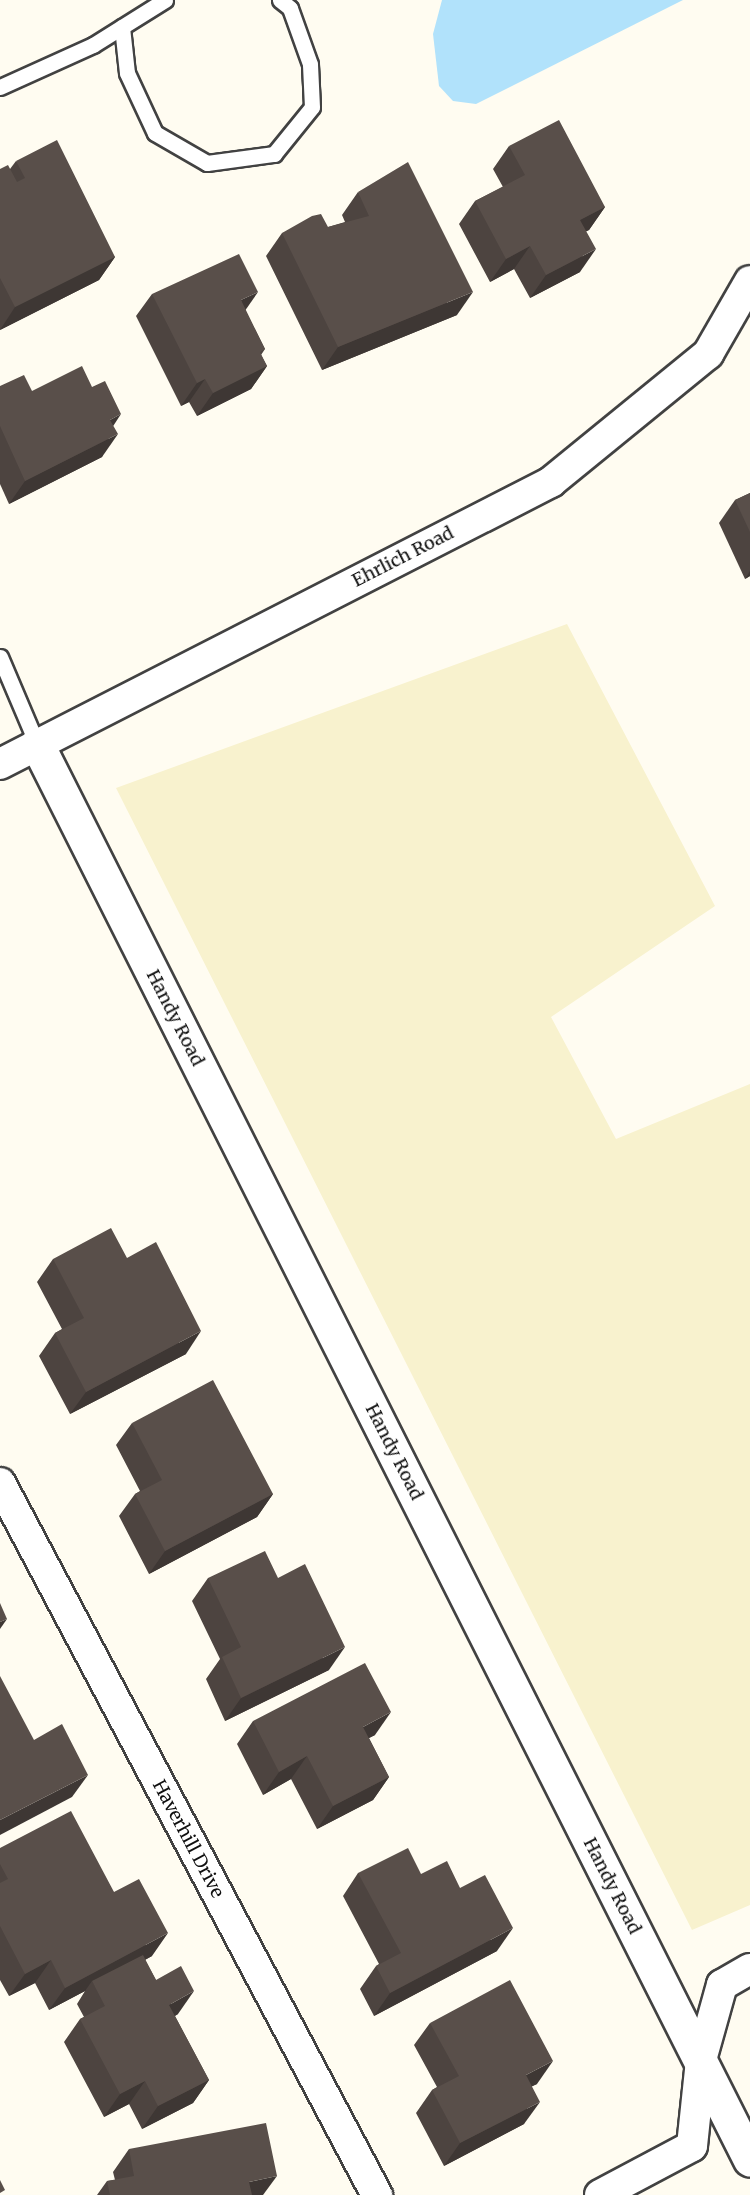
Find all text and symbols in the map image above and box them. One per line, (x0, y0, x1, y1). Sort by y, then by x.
street label: Ehrlich Road (349, 522, 457, 592)
street label: Handy Road (142, 966, 208, 1070)
street label: Handy Road (361, 1400, 427, 1504)
street label: Haverhill Drive (148, 1776, 228, 1902)
street label: Handy Road (579, 1834, 645, 1938)

